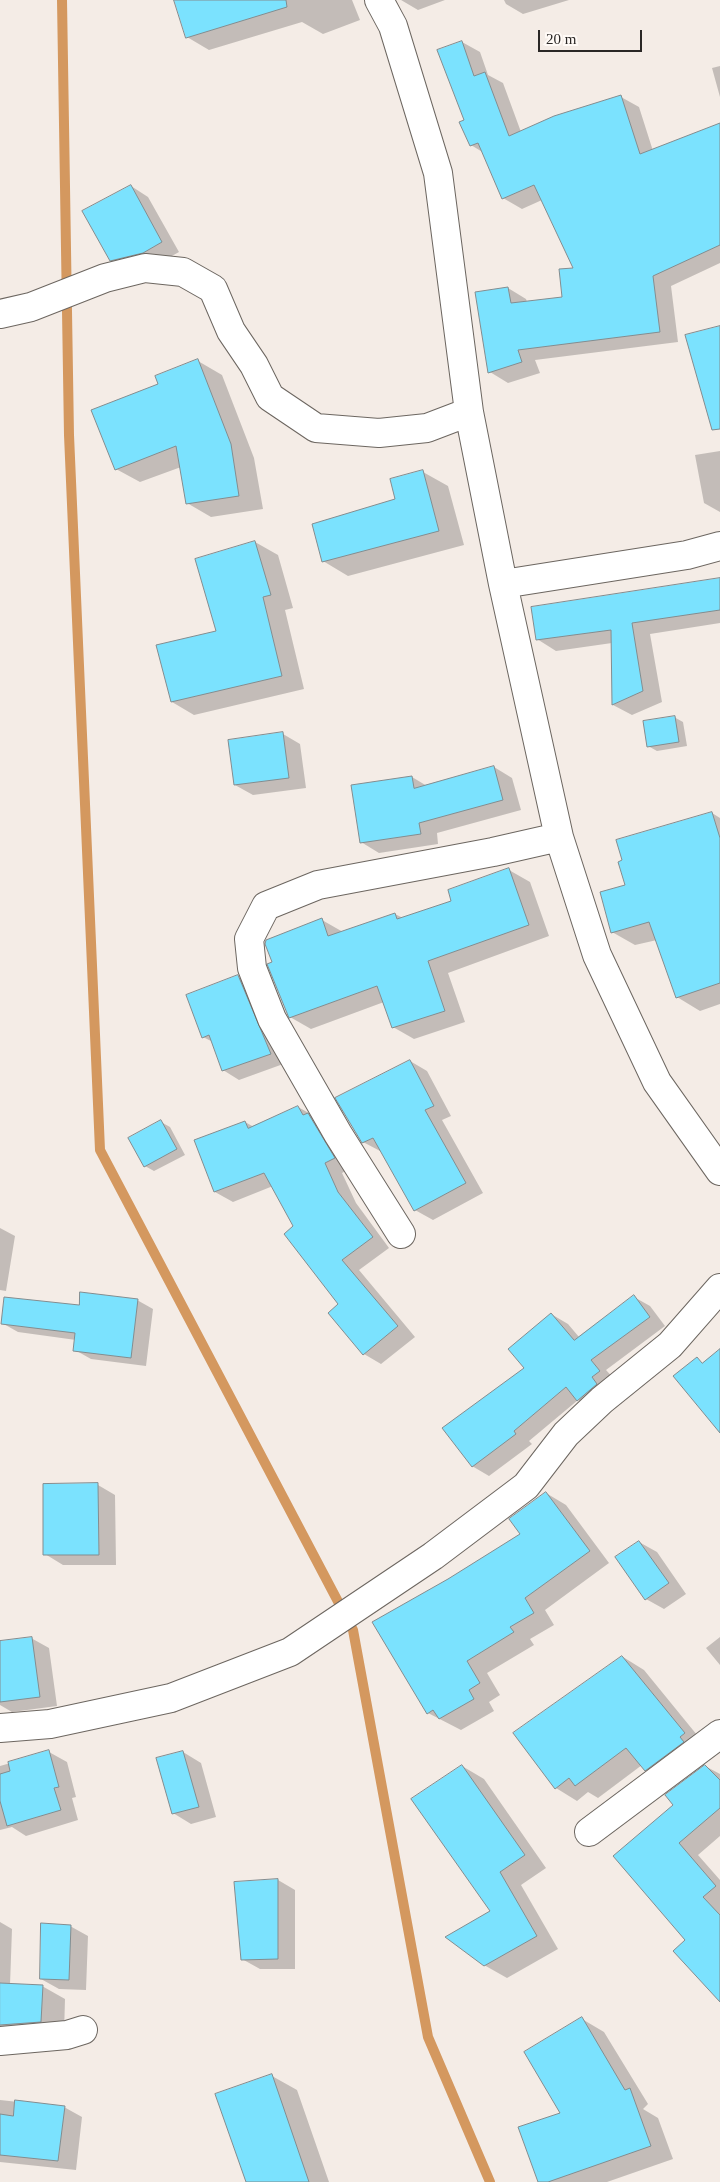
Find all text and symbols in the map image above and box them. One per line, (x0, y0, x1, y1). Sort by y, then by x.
scale bar (540, 20, 644, 52)
text: 20 m (546, 31, 576, 47)

